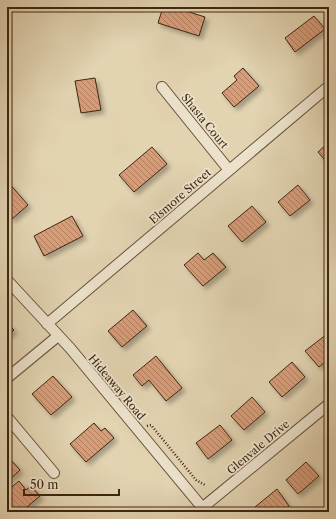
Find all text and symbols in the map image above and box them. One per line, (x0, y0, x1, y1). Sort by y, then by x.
street label: Shasta Court (178, 91, 232, 152)
street label: Elsmore Street (146, 165, 214, 227)
street label: Hideaway Road (85, 351, 149, 423)
street label: Glenvale Drive (224, 417, 292, 477)
scale bar (24, 471, 119, 497)
text: 50 m (30, 477, 59, 492)

